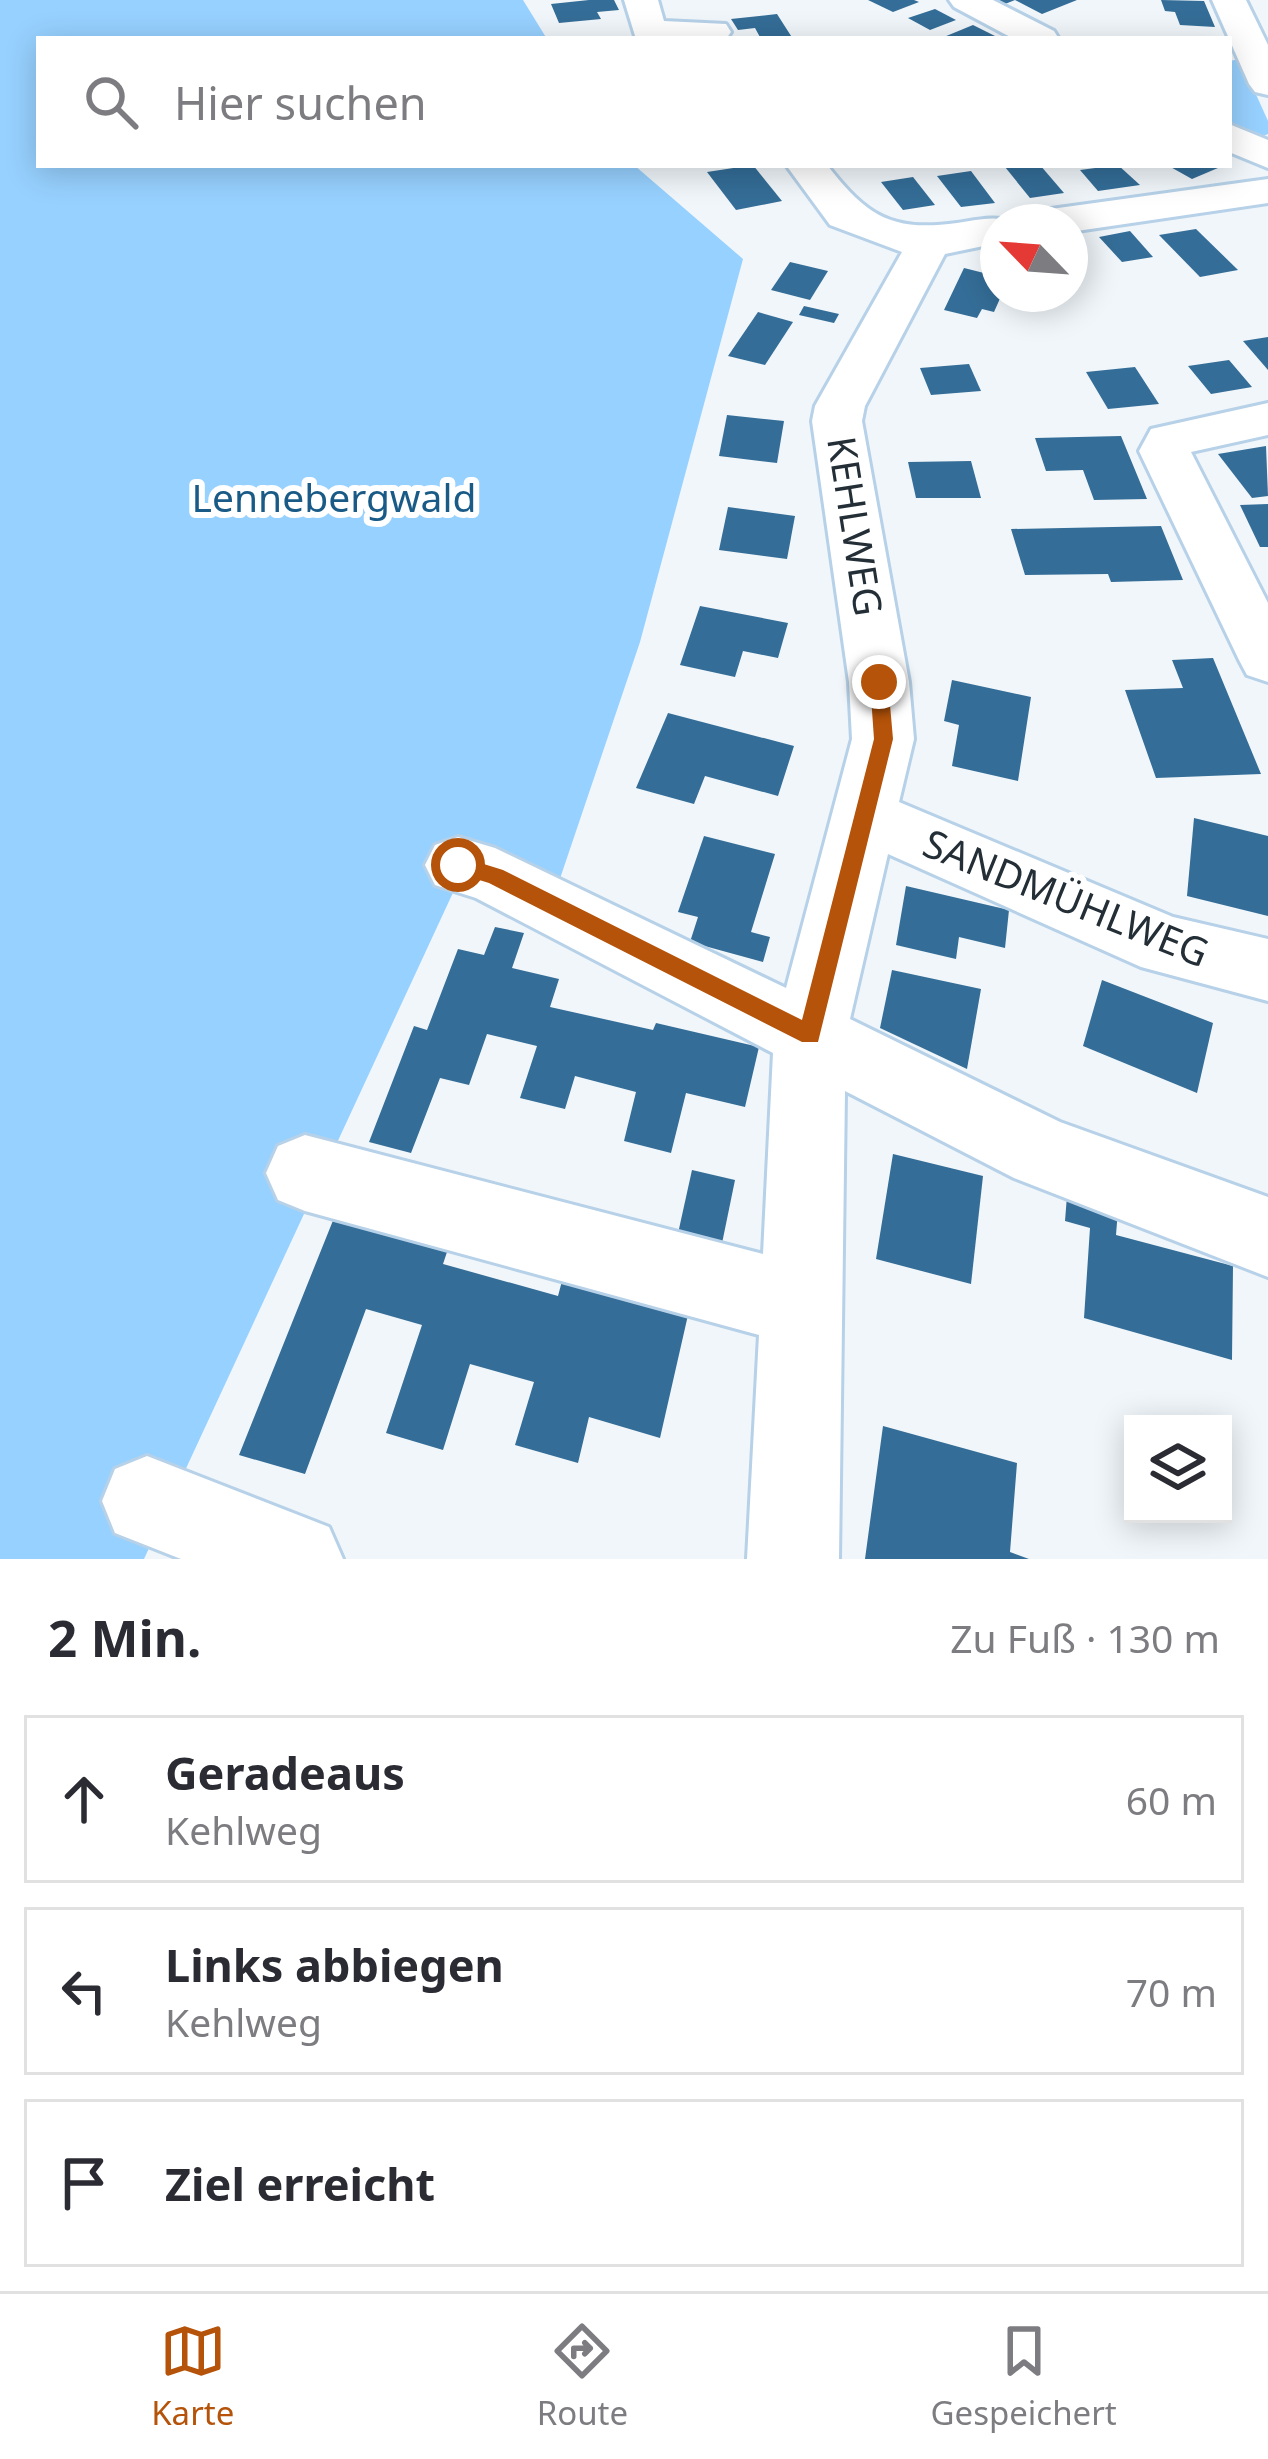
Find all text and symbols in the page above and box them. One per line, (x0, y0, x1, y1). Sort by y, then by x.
search box (36, 36, 1232, 168)
icon: search (78, 69, 144, 135)
text: Hier suchen (174, 72, 427, 133)
north arrow (980, 204, 1088, 312)
street label: KEHLWEG (816, 432, 897, 619)
park label: Lennebergwald (192, 470, 476, 523)
route end (852, 655, 906, 709)
street label: SANDMÜHLWEG (916, 815, 1217, 978)
route start (431, 838, 485, 892)
map controls (1124, 1415, 1232, 1523)
button: layers (1124, 1415, 1232, 1523)
text: 2 Min. (48, 1602, 201, 1672)
text: Zu Fuß · 130 m (950, 1611, 1220, 1664)
text: Geradeaus (165, 1742, 405, 1803)
icon: ahead (51, 1766, 117, 1832)
text: 60 m (1126, 1773, 1217, 1826)
text: Kehlweg (165, 1803, 322, 1856)
text: Links abbiegen (165, 1934, 504, 1995)
icon: left (51, 1958, 117, 2024)
text: 70 m (1126, 1965, 1217, 2018)
text: Kehlweg (165, 1995, 322, 2048)
icon: arrive (51, 2150, 117, 2216)
text: Ziel erreicht (165, 2153, 435, 2214)
tab: Karte (151, 2318, 234, 2435)
tab: Route (537, 2318, 628, 2435)
tab: Gespeichert (931, 2318, 1117, 2435)

